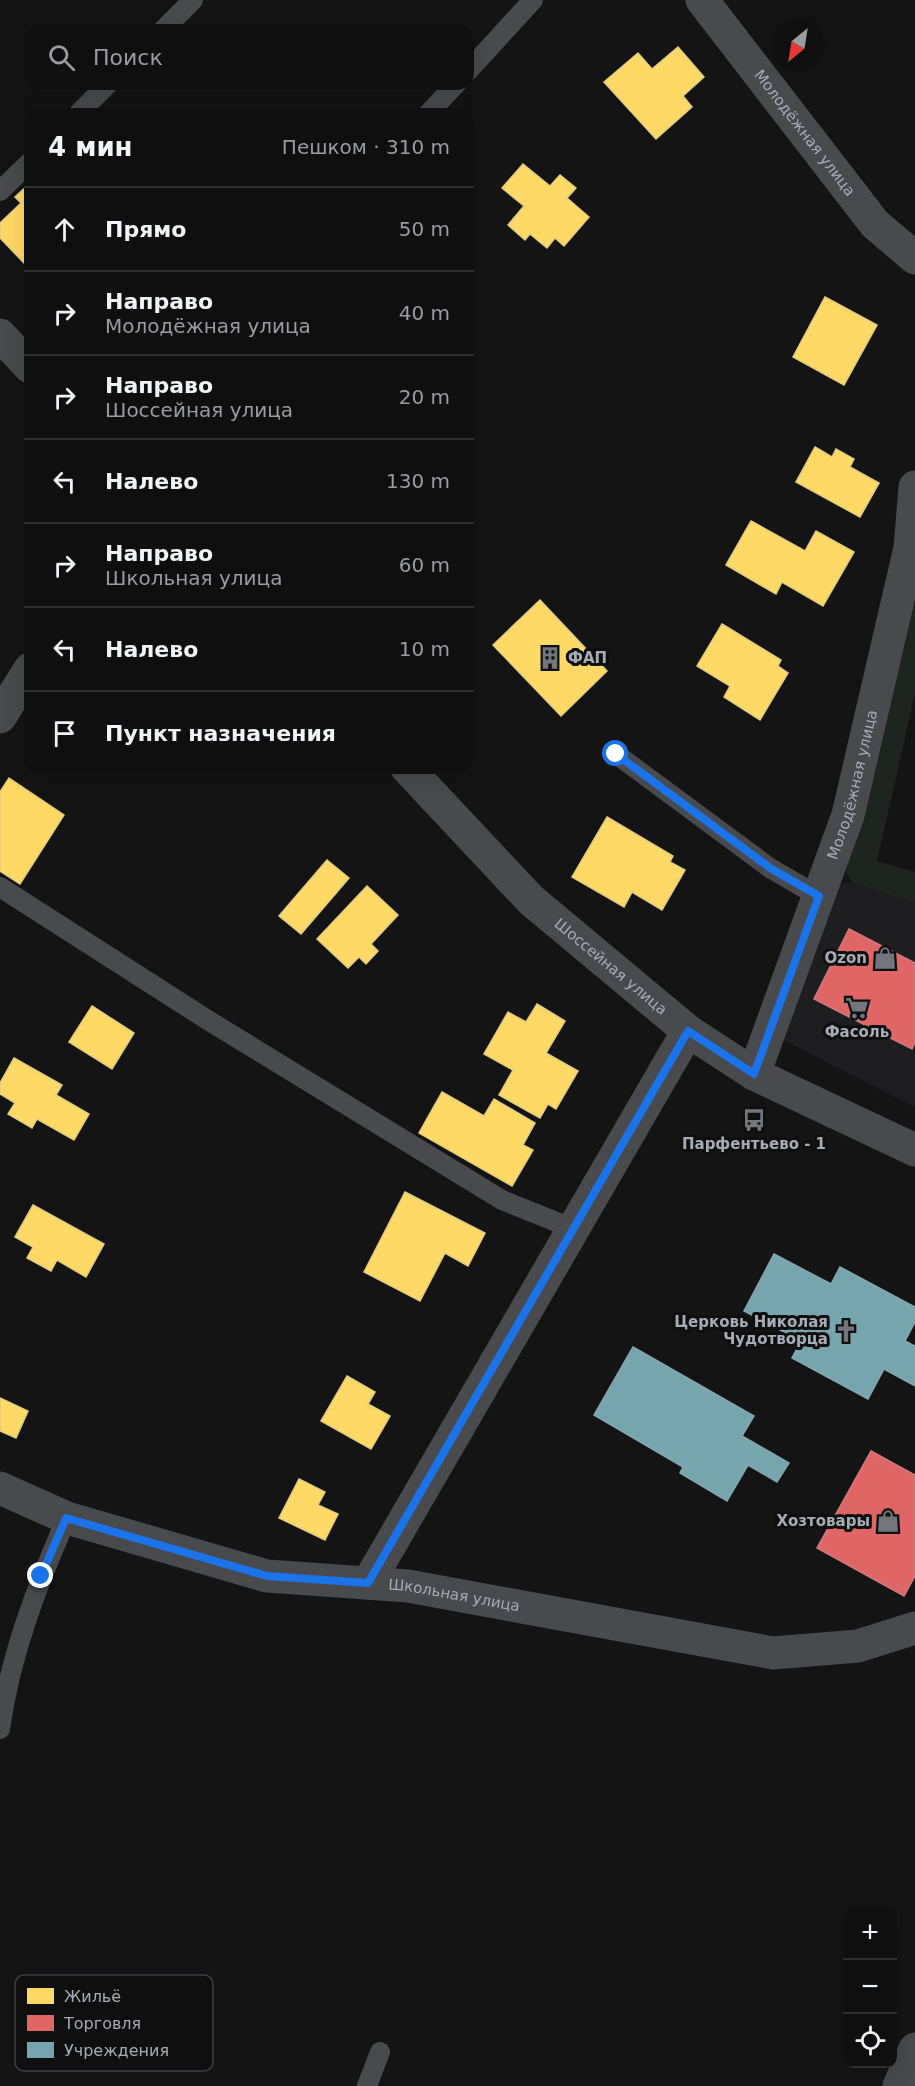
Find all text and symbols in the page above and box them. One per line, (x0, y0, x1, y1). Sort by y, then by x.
north arrow (771, 18, 825, 72)
search box (24, 24, 474, 90)
icon: search (45, 41, 78, 74)
text: Поиск (93, 45, 163, 70)
street label: Молодёжная улица (750, 66, 859, 200)
text: 4 мин (48, 132, 133, 162)
text: Пешком · 310 m (282, 135, 450, 159)
icon: ahead (48, 213, 81, 246)
text: Прямо (105, 217, 186, 242)
text: 50 m (399, 217, 450, 241)
text: Направо (105, 289, 213, 314)
icon: right (48, 297, 81, 330)
text: 40 m (399, 301, 450, 325)
text: Молодёжная улица (105, 314, 311, 338)
text: Направо (105, 373, 213, 398)
icon: right (48, 381, 81, 414)
text: 20 m (399, 385, 450, 409)
text: Шоссейная улица (105, 398, 293, 422)
icon: left (48, 465, 81, 498)
text: Налево (105, 469, 198, 494)
text: 130 m (386, 469, 450, 493)
text: Направо (105, 541, 213, 566)
icon: right (48, 549, 81, 582)
text: 60 m (399, 553, 450, 577)
text: Школьная улица (105, 566, 282, 590)
icon: left (48, 633, 81, 666)
text: Налево (105, 637, 198, 662)
text: 10 m (399, 637, 450, 661)
building icon: ФАП (537, 645, 563, 671)
place label: ФАП (568, 649, 607, 667)
street label: Молодёжная улица (824, 708, 881, 862)
icon: arrive (48, 717, 81, 750)
text: Пункт назначения (105, 721, 336, 746)
route start (602, 740, 628, 766)
street label: Шоссейная улица (551, 914, 671, 1019)
shop icon: Ozon (872, 945, 898, 971)
place label: Ozon (825, 949, 867, 967)
supermarket icon: Фасоль (844, 995, 870, 1021)
place label: Фасоль (825, 1023, 889, 1041)
bus stop icon: Парфентьево - 1 (741, 1107, 767, 1133)
place label: Парфентьево - 1 (682, 1135, 826, 1153)
place label: Церковь Николая Чудотворца (674, 1313, 828, 1348)
church icon: Церковь Николая Чудотворца (833, 1318, 859, 1344)
shop icon: Хозтовары (875, 1508, 901, 1534)
place label: Хозтовары (776, 1512, 870, 1530)
route end (27, 1562, 53, 1588)
street label: Школьная улица (388, 1576, 521, 1615)
map controls (843, 1906, 897, 2068)
button: + (843, 1906, 897, 1960)
button: − (843, 1960, 897, 2014)
legend (15, 1975, 213, 2071)
text: Жильё (64, 1987, 121, 2006)
text: Торговля (63, 2014, 141, 2033)
button: locate (843, 2014, 897, 2068)
text: Учреждения (64, 2041, 169, 2060)

